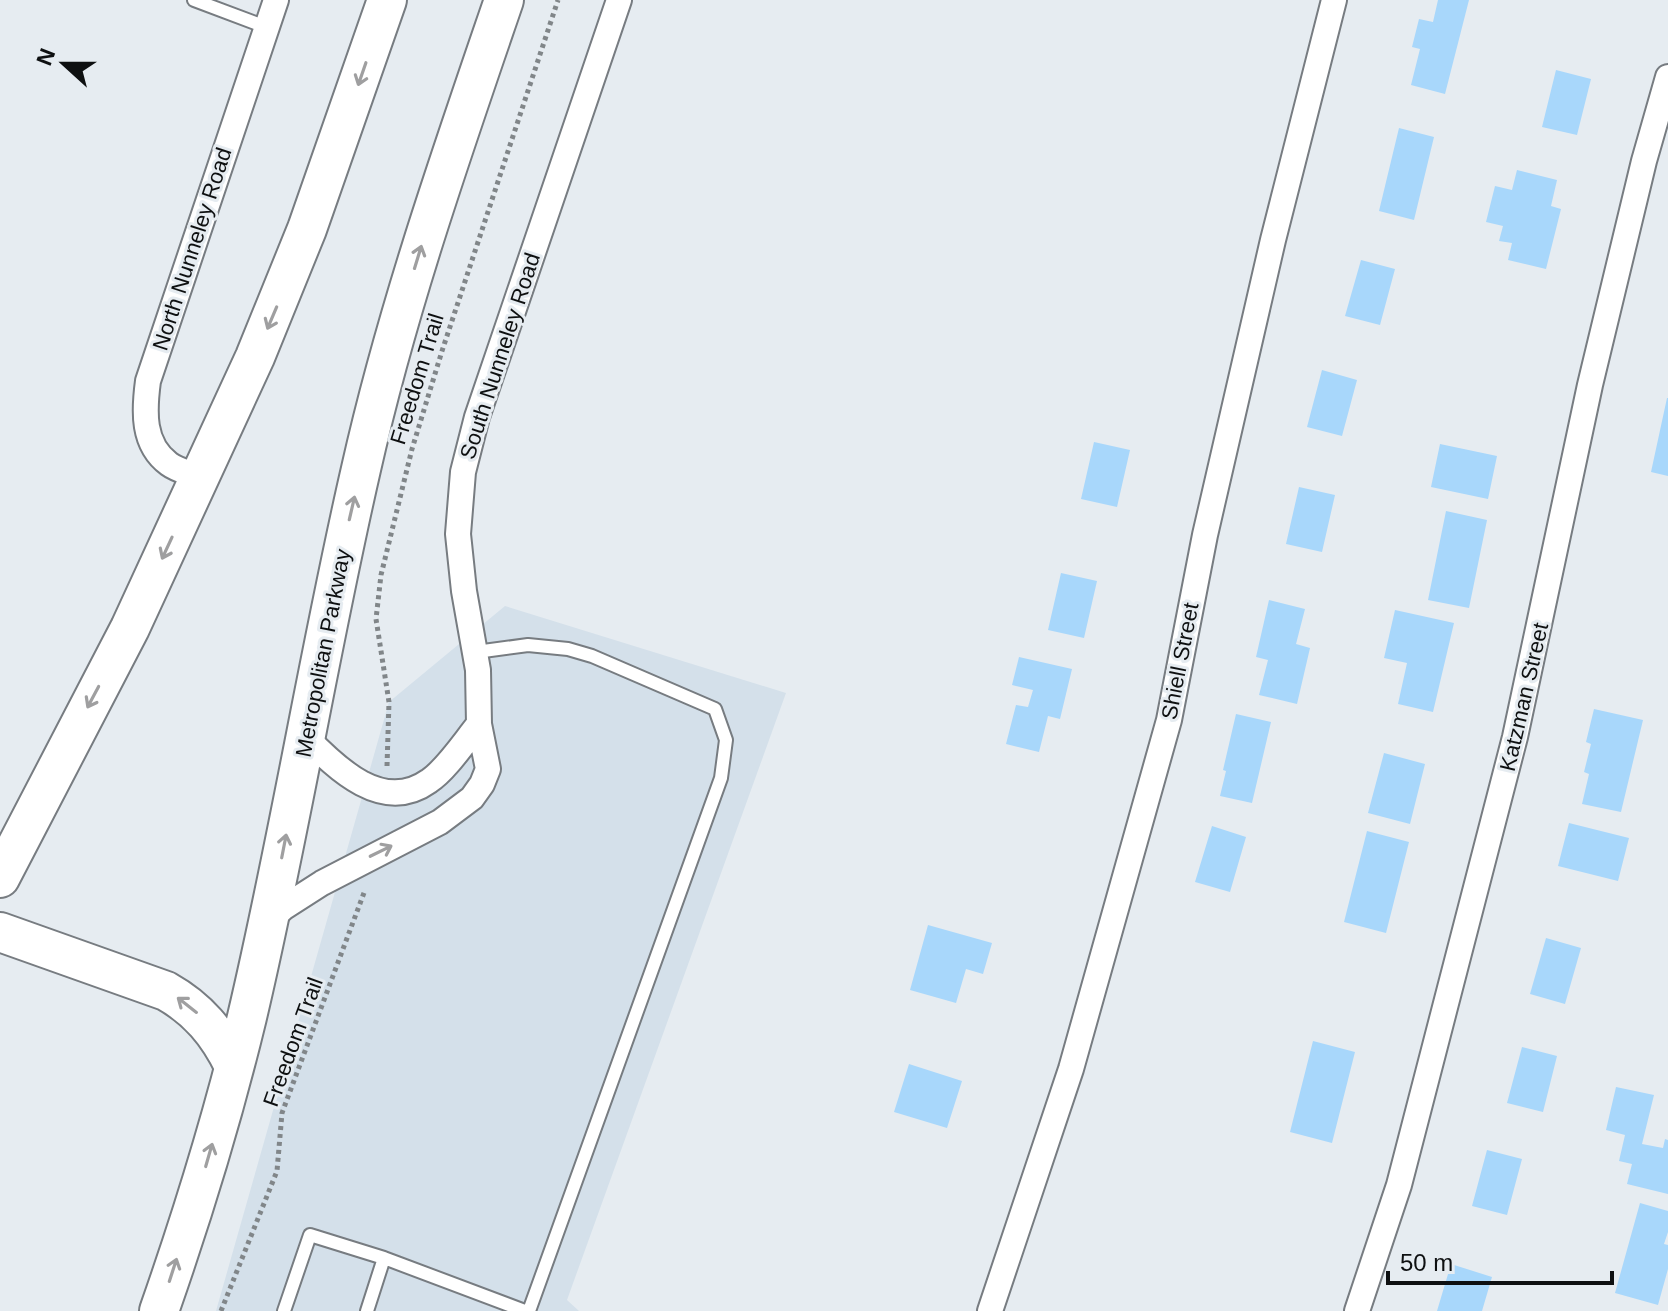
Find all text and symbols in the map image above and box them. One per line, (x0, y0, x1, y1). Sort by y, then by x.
north arrow (24, 24, 104, 104)
text: N (31, 45, 60, 69)
one-way arrow (353, 61, 368, 86)
street label: North Nunneley Road (147, 145, 237, 353)
one-way arrow (411, 244, 426, 270)
street label: South Nunneley Road (455, 250, 545, 462)
one-way arrow (263, 305, 278, 329)
street label: Freedom Trail (385, 310, 449, 448)
one-way arrow (345, 496, 360, 521)
one-way arrow (159, 536, 174, 560)
street label: Metropolitan Parkway (291, 547, 355, 759)
street label: Shiell Street (1156, 600, 1204, 722)
street label: Katzman Street (1495, 620, 1553, 774)
one-way arrow (85, 685, 101, 708)
one-way arrow (278, 834, 293, 859)
one-way arrow (369, 843, 393, 859)
street label: Freedom Trail (258, 974, 328, 1110)
one-way arrow (177, 996, 198, 1014)
one-way arrow (203, 1142, 218, 1168)
scale bar (1388, 1235, 1612, 1285)
text: 50 m (1400, 1249, 1453, 1276)
one-way arrow (167, 1258, 182, 1283)

